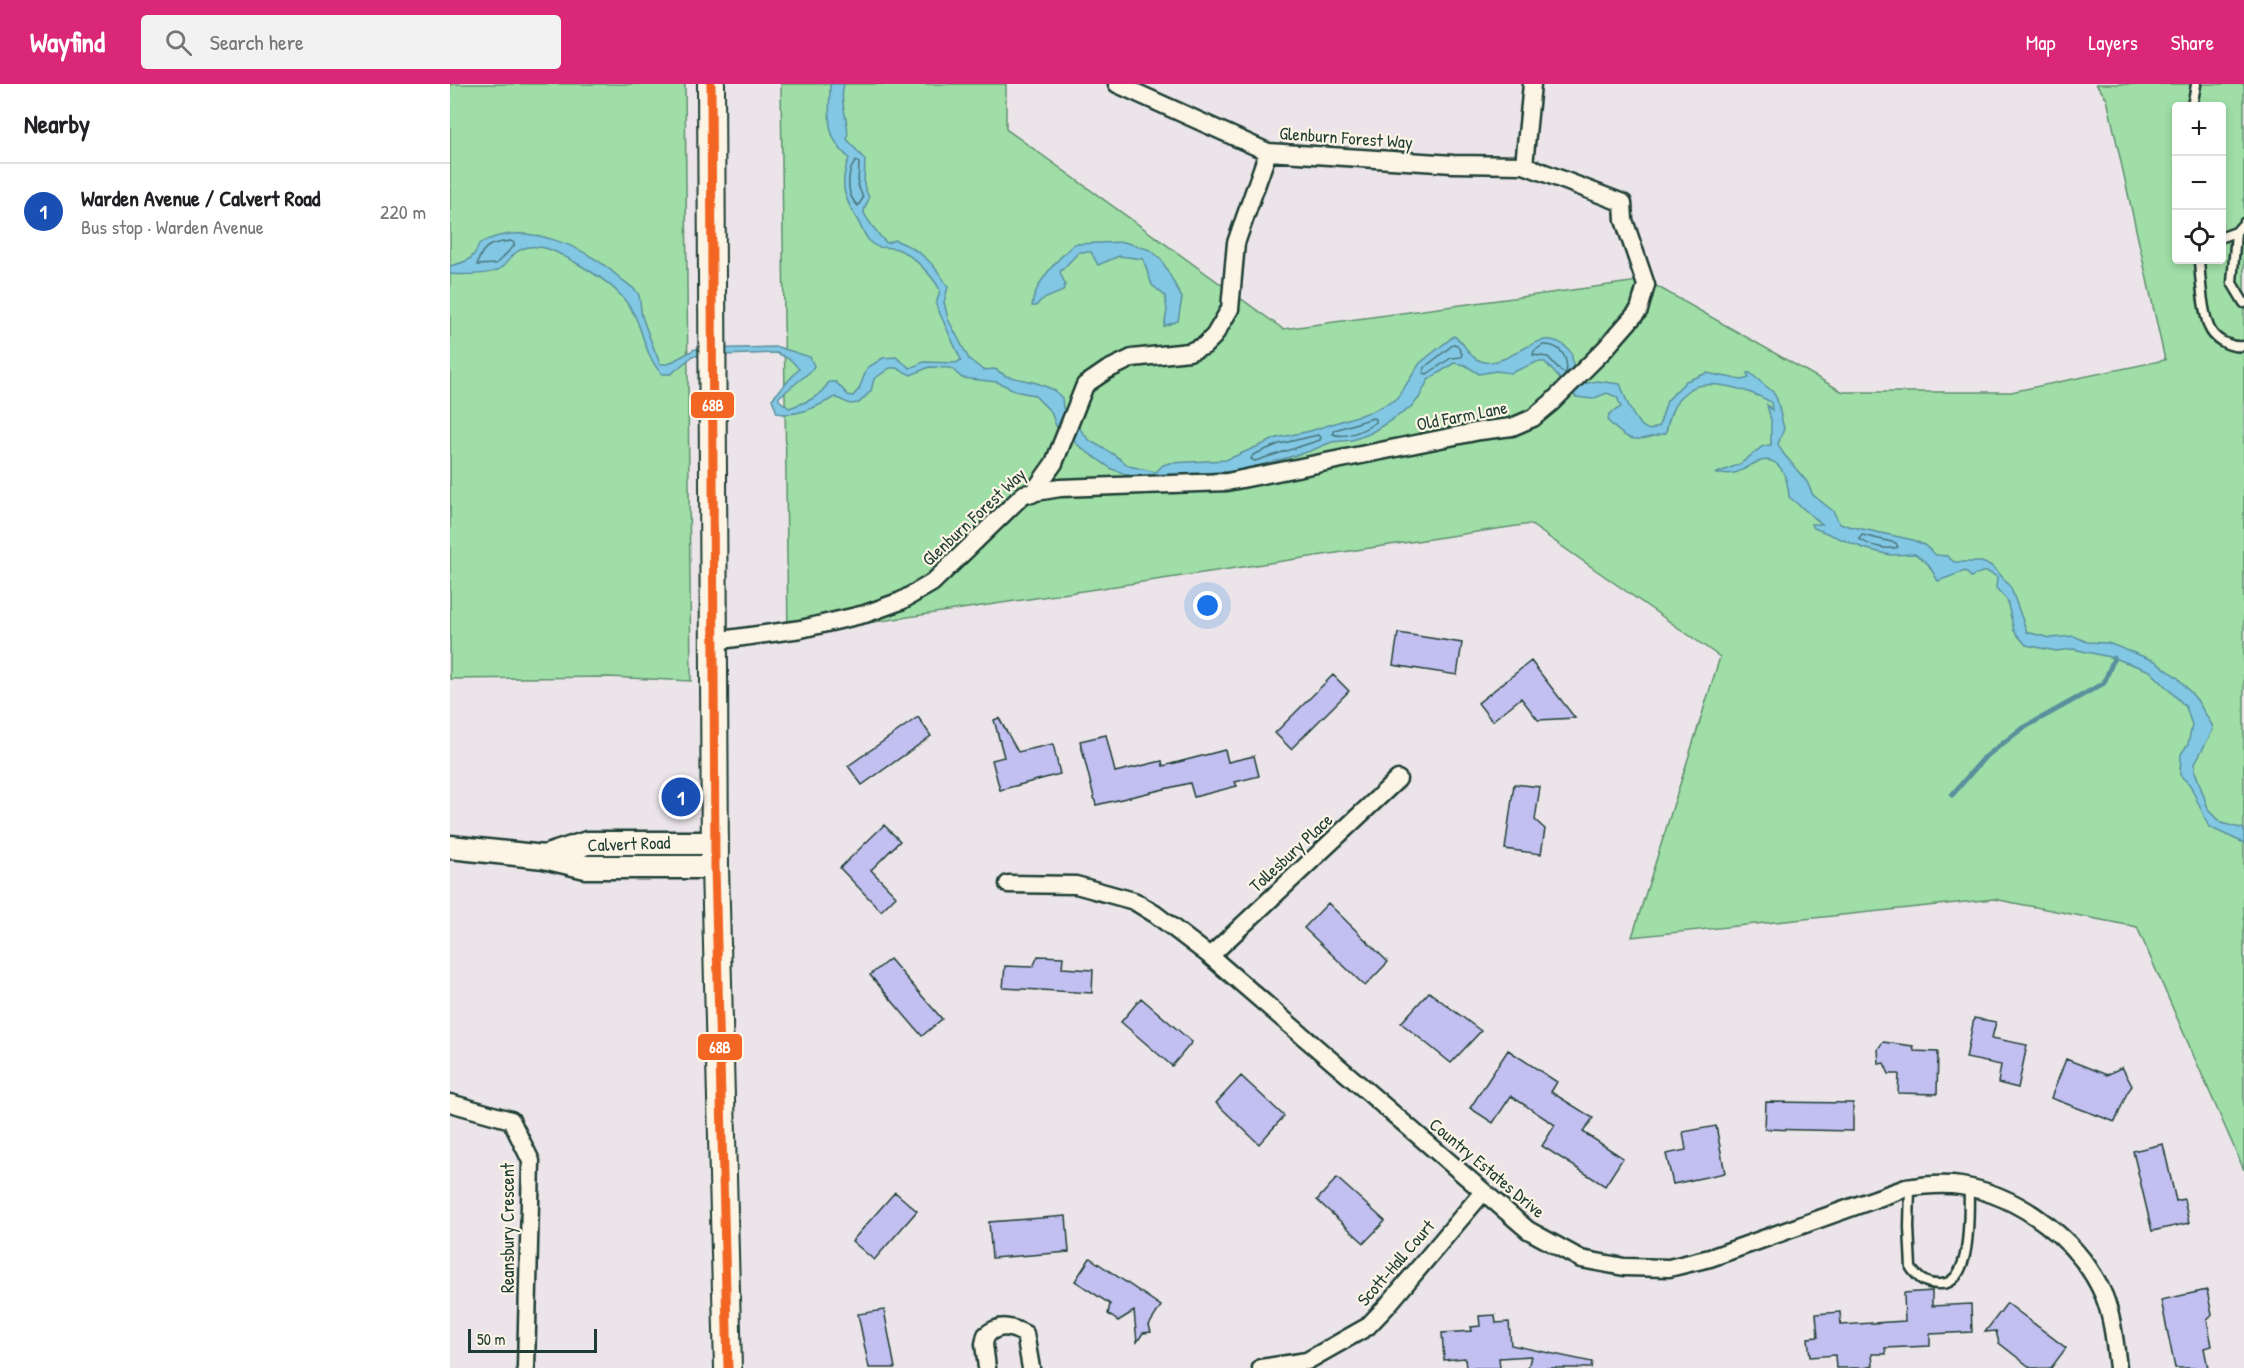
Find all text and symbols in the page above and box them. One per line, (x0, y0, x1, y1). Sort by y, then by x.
search box (141, 15, 561, 69)
text: Wayfind (30, 23, 105, 61)
icon: search (162, 26, 195, 59)
text: Search here (210, 27, 304, 57)
text: Map (2026, 28, 2055, 57)
text: Layers (2088, 28, 2138, 57)
text: Share (2171, 28, 2214, 57)
map controls (2172, 102, 2226, 264)
button: + (2172, 102, 2226, 156)
text: Nearby (24, 106, 90, 141)
street label: Glenburn Forest Way (1278, 120, 1414, 155)
button: − (2172, 156, 2226, 210)
text: Warden Avenue / Calvert Road (81, 183, 320, 213)
text: 1 (40, 198, 47, 225)
text: 220 m (380, 198, 426, 225)
button: locate (2172, 210, 2226, 264)
text: Bus stop · Warden Avenue (81, 213, 264, 240)
line badge: 68B (690, 391, 735, 419)
text: 68B (702, 394, 724, 416)
street label: Old Farm Lane (1414, 394, 1510, 437)
street label: Glenburn Forest Way (916, 462, 1031, 571)
your location (1193, 591, 1222, 620)
pin: 1 (662, 774, 700, 820)
street label: Tollesbury Place (1244, 808, 1338, 898)
street label: Calvert Road (587, 830, 671, 857)
line badge: 68B (697, 1033, 743, 1061)
text: 68B (709, 1036, 731, 1058)
street label: Country Estates Drive (1424, 1112, 1550, 1223)
street label: Reansbury Crescent (495, 1162, 520, 1293)
street label: Scott-Hall Court (1351, 1213, 1441, 1311)
scale bar (468, 1326, 597, 1354)
text: 50 m (477, 1328, 506, 1350)

